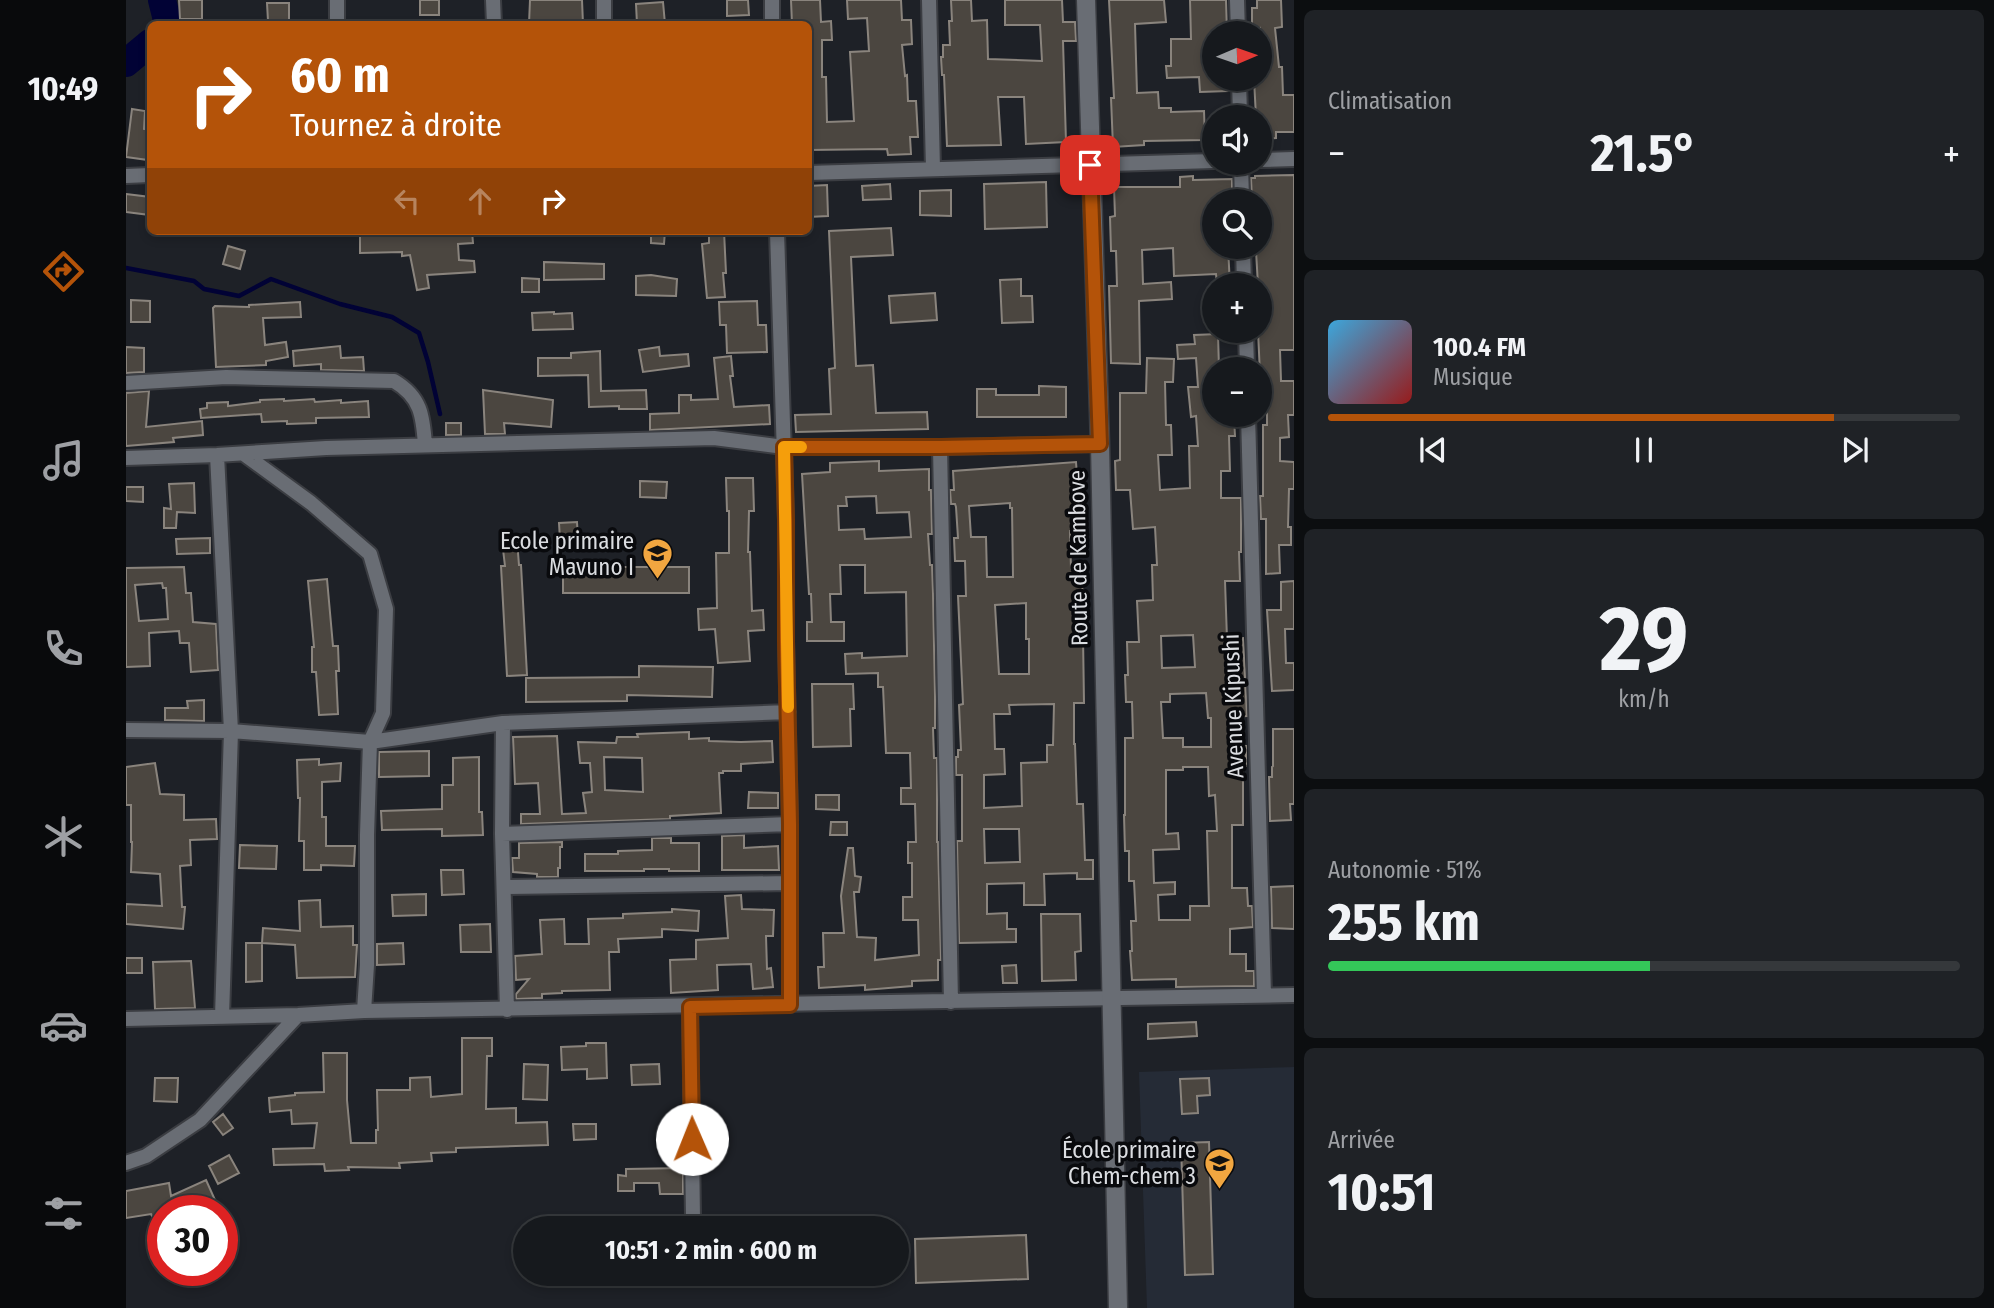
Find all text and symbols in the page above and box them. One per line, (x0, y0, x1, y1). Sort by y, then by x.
north arrow (1202, 21, 1272, 91)
map controls (1202, 21, 1272, 427)
text: 60 m (290, 46, 390, 105)
icon: right (175, 49, 266, 140)
text: 10:49 (28, 70, 98, 108)
text: Climatisation (1328, 87, 1452, 115)
button: sound (1202, 105, 1272, 175)
text: Tournez à droite (290, 106, 502, 144)
text: 21.5° (1590, 122, 1697, 185)
text: − (1328, 131, 1345, 177)
text: + (1943, 131, 1960, 177)
pin (1060, 135, 1120, 195)
icon: arrive (1071, 146, 1109, 184)
icon: left (388, 182, 426, 220)
icon: ahead (461, 182, 499, 220)
icon: right (534, 182, 572, 220)
button: search (1202, 189, 1272, 259)
icon: directions (39, 247, 88, 296)
button: + (1202, 273, 1272, 343)
text: 100.4 FM (1433, 332, 1526, 363)
button: − (1202, 357, 1272, 427)
text: Musique (1433, 363, 1513, 391)
icon: previous (1414, 431, 1452, 469)
icon: pause (1625, 431, 1663, 469)
icon: next (1836, 431, 1874, 469)
icon: music (39, 436, 88, 485)
street label: Route de Kambove (1062, 470, 1094, 646)
place label: Ecole primaire Mavuno I (500, 527, 634, 581)
school or university icon: Ecole primaire Mavuno I (640, 537, 674, 581)
text: 29 (1600, 585, 1688, 694)
icon: phone (39, 624, 88, 673)
street label: Avenue Kipushi (1216, 633, 1250, 779)
text: km/h (1618, 685, 1670, 713)
icon: climate (39, 812, 88, 861)
text: Autonomie · 51% (1328, 856, 1482, 884)
text: 255 km (1328, 891, 1480, 954)
icon: car (39, 1001, 88, 1050)
position arrow (655, 1102, 729, 1176)
text: Arrivée (1328, 1126, 1395, 1154)
place label: École primaire Chem-chem 3 (1062, 1135, 1196, 1190)
school or university icon: École primaire Chem-chem 3 (1202, 1146, 1236, 1190)
text: 10:51 (1328, 1161, 1435, 1224)
icon: filters (39, 1189, 88, 1238)
speed limit sign: 30 (147, 1195, 238, 1286)
text: 10:51 · 2 min · 600 m (605, 1235, 817, 1266)

